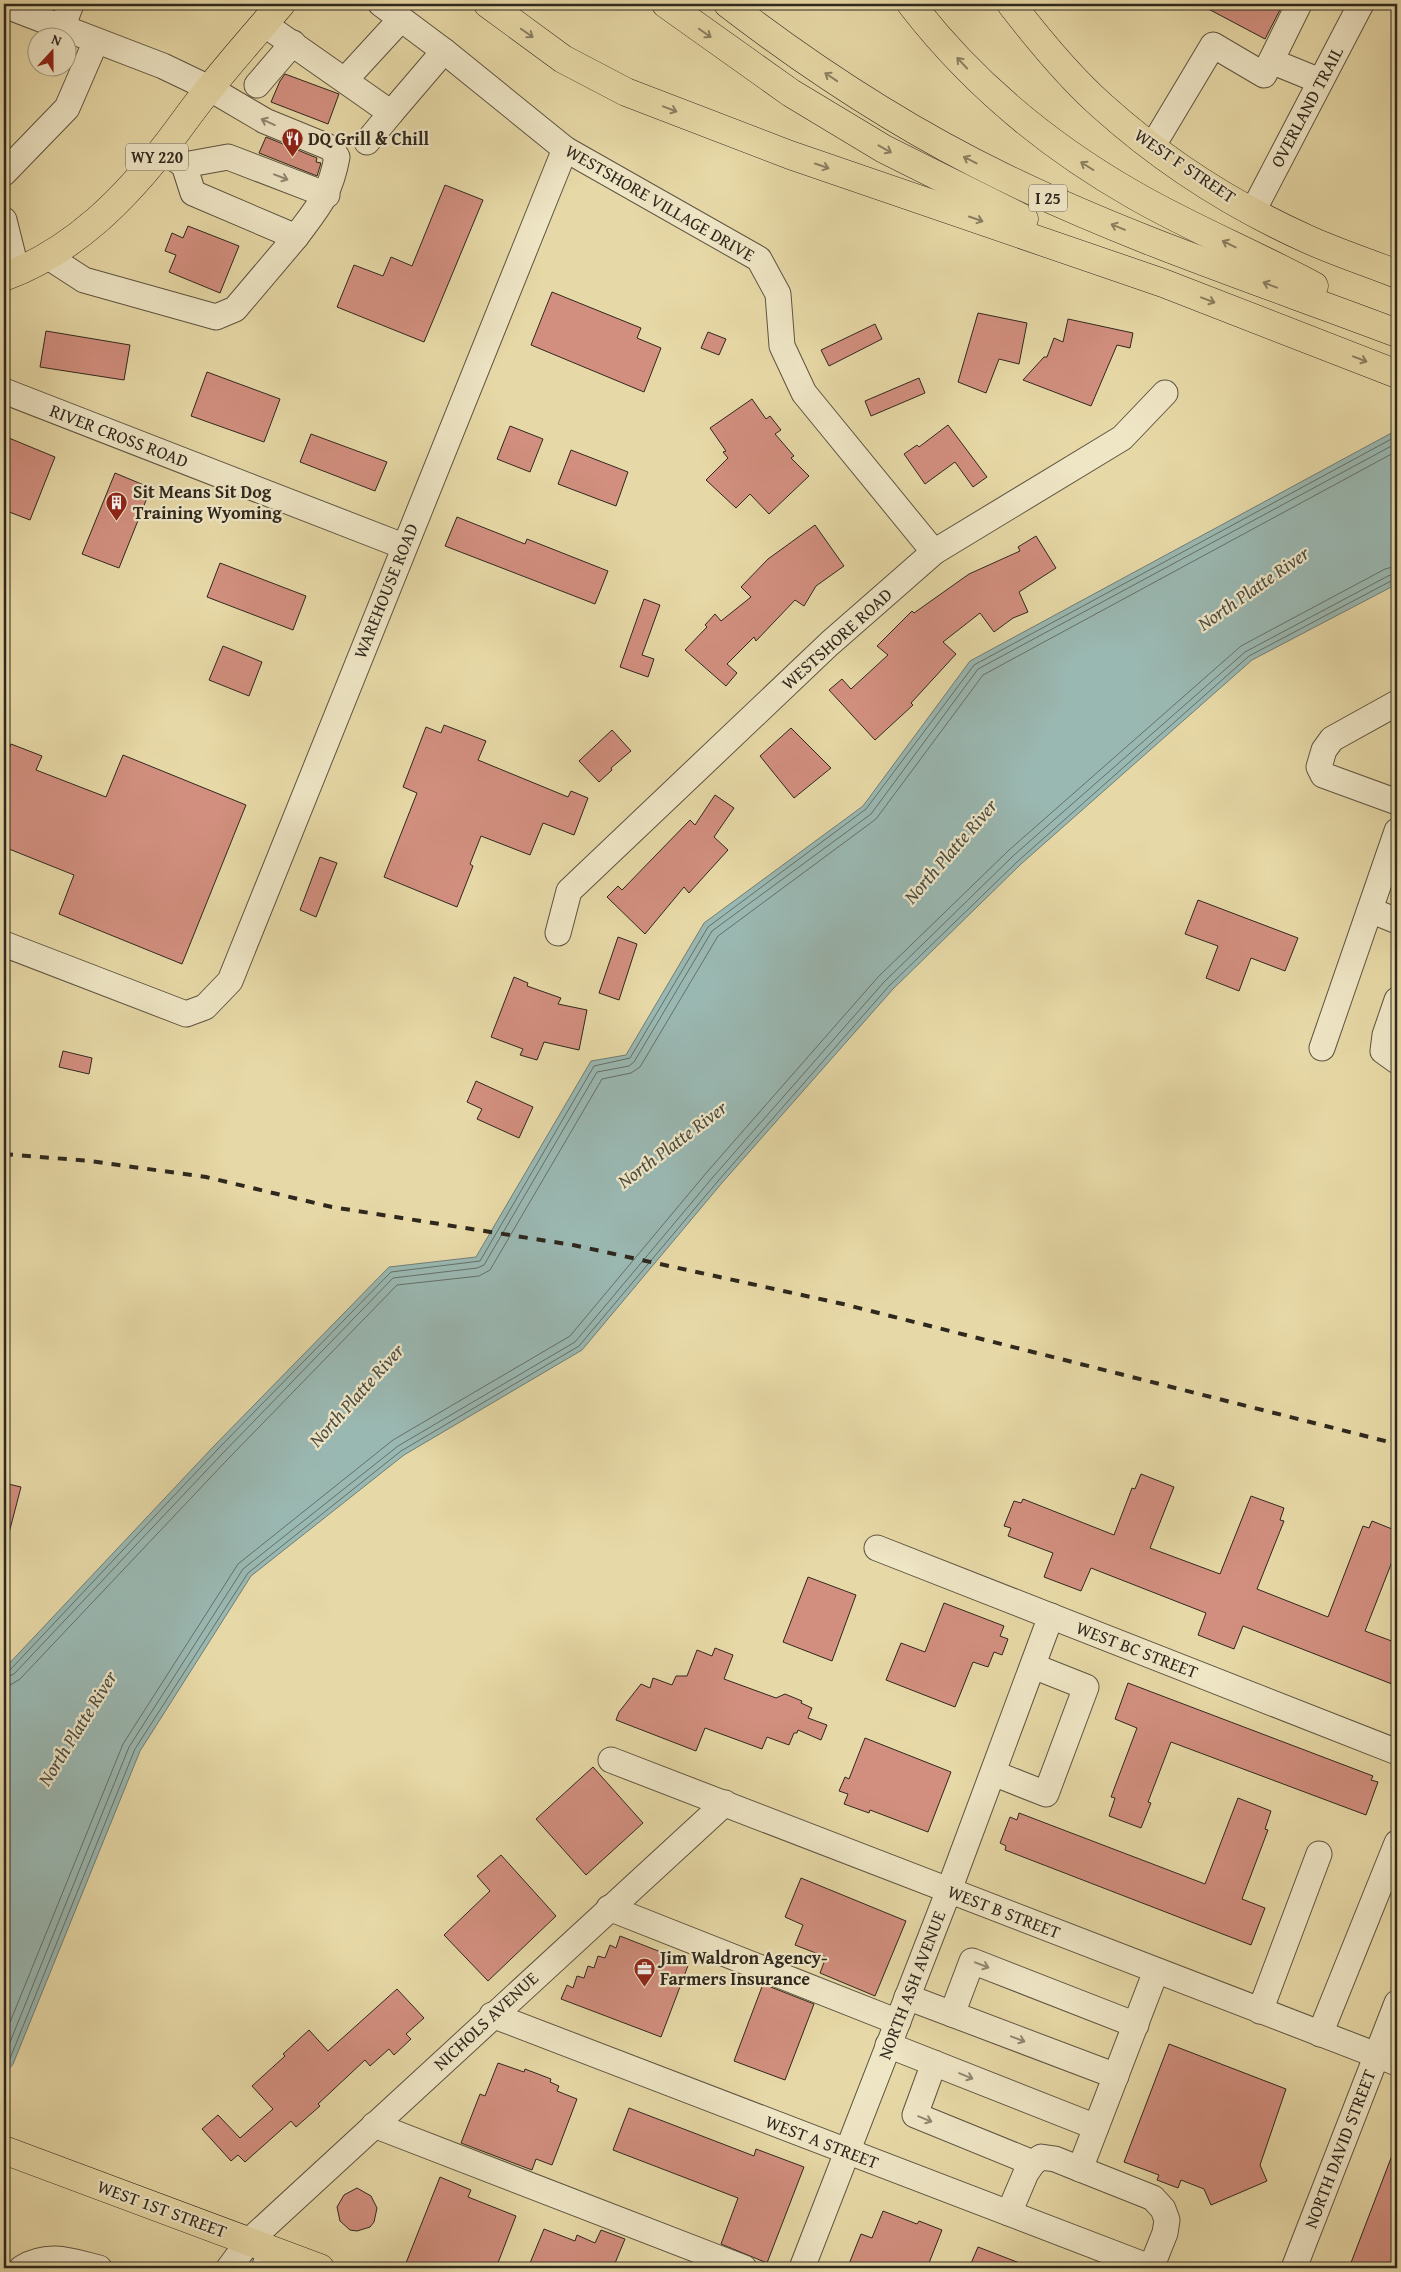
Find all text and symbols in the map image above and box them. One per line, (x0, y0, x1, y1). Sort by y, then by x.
north arrow (28, 28, 78, 78)
one-way arrow (520, 28, 534, 38)
one-way arrow (698, 28, 712, 38)
text: N (49, 29, 65, 51)
street label: OVERLAND TRAIL (1263, 41, 1350, 172)
one-way arrow (956, 57, 968, 69)
one-way arrow (824, 72, 838, 82)
one-way arrow (662, 105, 677, 114)
one-way arrow (261, 116, 276, 126)
street label: WEST F STREET (1129, 122, 1242, 210)
place label: DQ Grill & Chill (308, 125, 429, 152)
restaurant icon: DQ Grill & Chill (280, 127, 304, 158)
street label: WESTSHORE VILLAGE DRIVE (560, 137, 760, 268)
road number: WY 220 (126, 144, 188, 170)
one-way arrow (878, 145, 892, 155)
one-way arrow (963, 155, 978, 164)
one-way arrow (1080, 161, 1094, 171)
one-way arrow (814, 162, 829, 171)
one-way arrow (273, 173, 288, 183)
road number: I 25 (1029, 184, 1067, 212)
one-way arrow (968, 215, 983, 224)
one-way arrow (1111, 222, 1126, 231)
one-way arrow (1222, 239, 1237, 248)
one-way arrow (1263, 280, 1278, 289)
one-way arrow (1201, 297, 1216, 306)
one-way arrow (1352, 355, 1367, 364)
street label: RIVER CROSS ROAD (46, 397, 192, 474)
place label: Sit Means Sit Dog Training Wyoming (133, 478, 282, 526)
building icon: Sit Means Sit Dog Training Wyoming (105, 490, 129, 521)
street label: WAREHOUSE ROAD (346, 519, 425, 662)
water label: North Platte River (1191, 539, 1315, 638)
street label: WESTSHORE ROAD (775, 581, 898, 696)
water label: North Platte River (896, 792, 1004, 910)
water label: North Platte River (611, 1093, 733, 1195)
water label: North Platte River (301, 1336, 411, 1454)
street label: WEST BC STREET (1072, 1614, 1202, 1685)
water label: North Platte River (30, 1664, 124, 1792)
street label: WEST B STREET (944, 1878, 1065, 1945)
street label: NORTH ASH AVENUE (871, 1906, 952, 2063)
place label: Jim Waldron Agency- Farmers Insurance (657, 1944, 828, 1992)
office icon: Jim Waldron Agency- Farmers Insurance (632, 1956, 656, 1987)
one-way arrow (973, 1961, 989, 1970)
street label: NICHOLS AVENUE (427, 1965, 544, 2076)
one-way arrow (1010, 2035, 1025, 2044)
street label: NORTH DAVID STREET (1297, 2065, 1382, 2232)
one-way arrow (958, 2072, 974, 2081)
street label: WEST A STREET (761, 2107, 883, 2176)
one-way arrow (917, 2115, 932, 2124)
street label: WEST 1ST STREET (94, 2173, 231, 2245)

